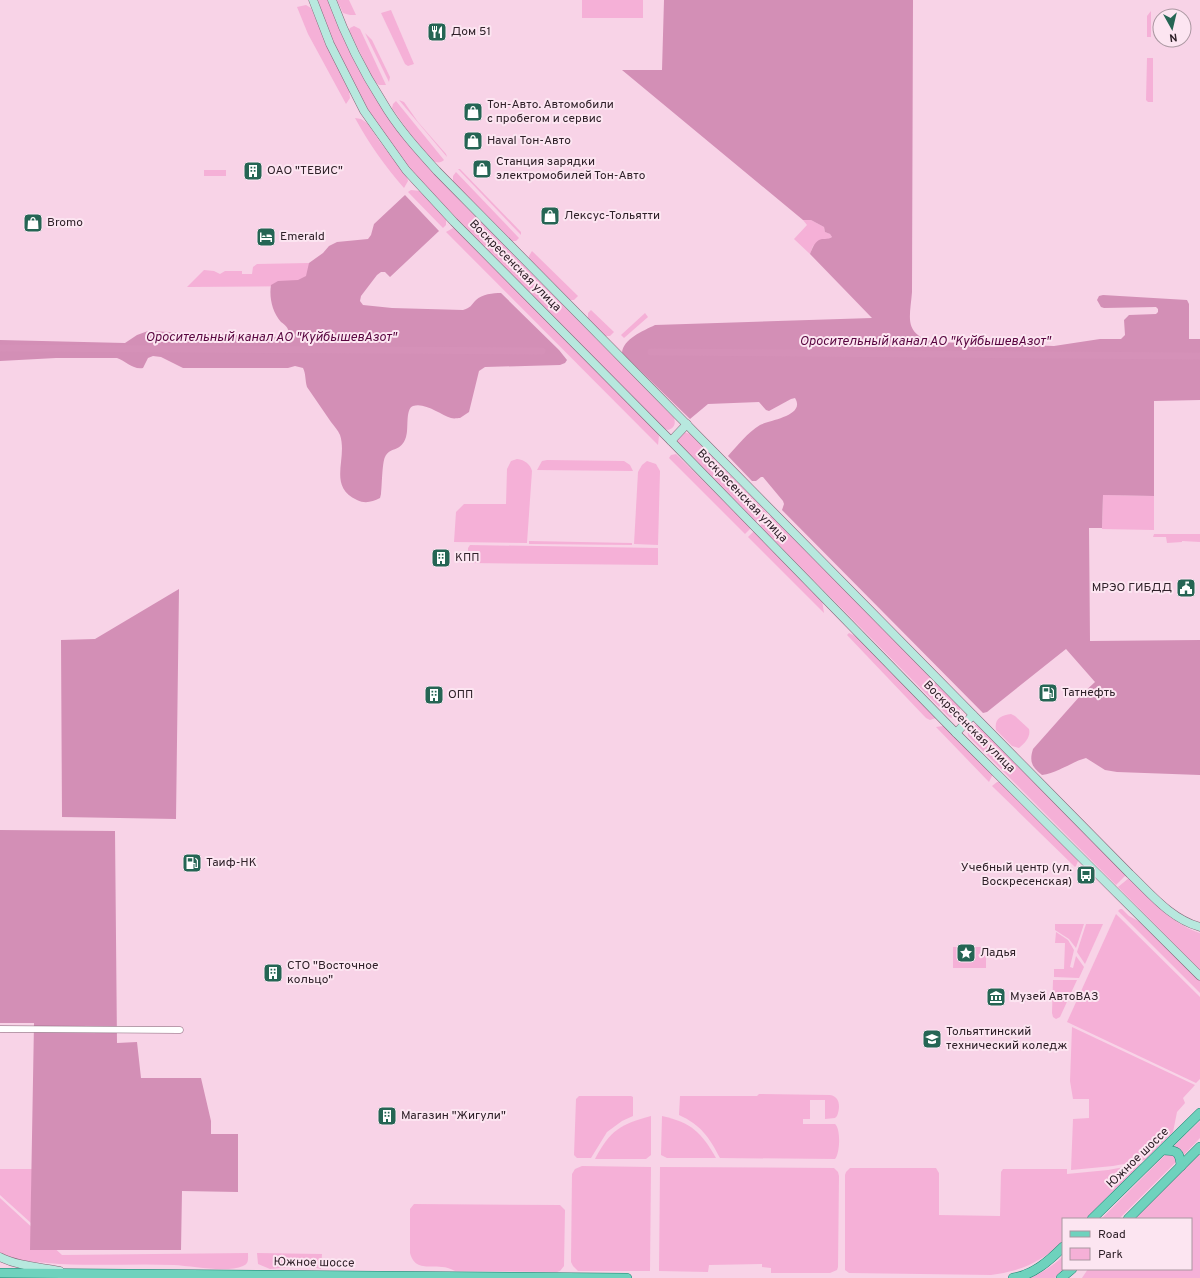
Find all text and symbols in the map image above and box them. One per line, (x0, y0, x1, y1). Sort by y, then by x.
north arrow (1152, 8, 1192, 48)
restaurant icon: Дом 51 (426, 21, 448, 43)
place label: Дом 51 (451, 24, 491, 40)
text: N (1168, 29, 1178, 44)
place label: Тон-Авто. Автомобили с пробегом и сервис (487, 97, 614, 127)
shop icon: Тон-Авто. Автомобили с пробегом и сервис (462, 101, 484, 123)
shop icon: Haval Тон-Авто (462, 130, 484, 152)
place label: Haval Тон-Авто (487, 133, 571, 149)
place label: Станция зарядки электромобилей Тон-Авто (496, 154, 646, 184)
shop icon: Станция зарядки электромобилей Тон-Авто (471, 158, 493, 180)
building icon: ОАО "ТЕВИС" (242, 160, 264, 182)
place label: ОАО "ТЕВИС" (267, 163, 343, 179)
shop icon: Лексус-Тольятти (539, 205, 561, 227)
place label: Лексус-Тольятти (564, 208, 660, 224)
shop icon: Bromo (22, 212, 44, 234)
place label: Bromo (47, 215, 83, 231)
street label: Воскресенская улица (465, 216, 565, 316)
hotel icon: Emerald (255, 226, 277, 248)
place label: Emerald (280, 229, 325, 245)
water label: Оросительный канал АО "КуйбышевАзот" (145, 330, 397, 346)
water label: Оросительный канал АО "КуйбышевАзот" (799, 334, 1051, 350)
street label: Воскресенская улица (693, 446, 791, 546)
building icon: КПП (430, 547, 452, 569)
place label: КПП (455, 550, 479, 566)
public building icon: МРЭО ГИБДД (1175, 577, 1197, 599)
place label: МРЭО ГИБДД (1092, 580, 1172, 596)
street label: Воскресенская улица (919, 677, 1019, 777)
fuel station icon: Татнефть (1037, 682, 1059, 704)
building icon: ОПП (423, 684, 445, 706)
place label: Татнефть (1062, 685, 1116, 701)
place label: ОПП (448, 687, 473, 703)
fuel station icon: Таиф-НК (181, 852, 203, 874)
place label: Таиф-НК (206, 855, 257, 871)
place label: Учебный центр (ул. Воскресенская) (961, 860, 1072, 890)
bus stop icon: Учебный центр (ул. Воскресенская) (1075, 864, 1097, 886)
place icon: Ладья (955, 942, 977, 964)
place label: Ладья (980, 945, 1016, 961)
place label: СТО "Восточное кольцо" (287, 958, 378, 988)
building icon: СТО "Восточное кольцо" (262, 962, 284, 984)
museum icon: Музей АвтоВАЗ (985, 986, 1007, 1008)
place label: Музей АвтоВАЗ (1010, 989, 1099, 1005)
place label: Тольяттинский технический коледж (946, 1024, 1068, 1054)
school or university icon: Тольяттинский технический коледж (921, 1028, 943, 1050)
building icon: Магазин "Жигули" (376, 1105, 398, 1127)
place label: Магазин "Жигули" (401, 1108, 506, 1124)
street label: Южное шоссе (1103, 1124, 1173, 1192)
legend (1062, 1218, 1192, 1270)
text: Road (1098, 1227, 1126, 1243)
text: Park (1098, 1247, 1123, 1263)
street label: Южное шоссе (273, 1254, 355, 1272)

